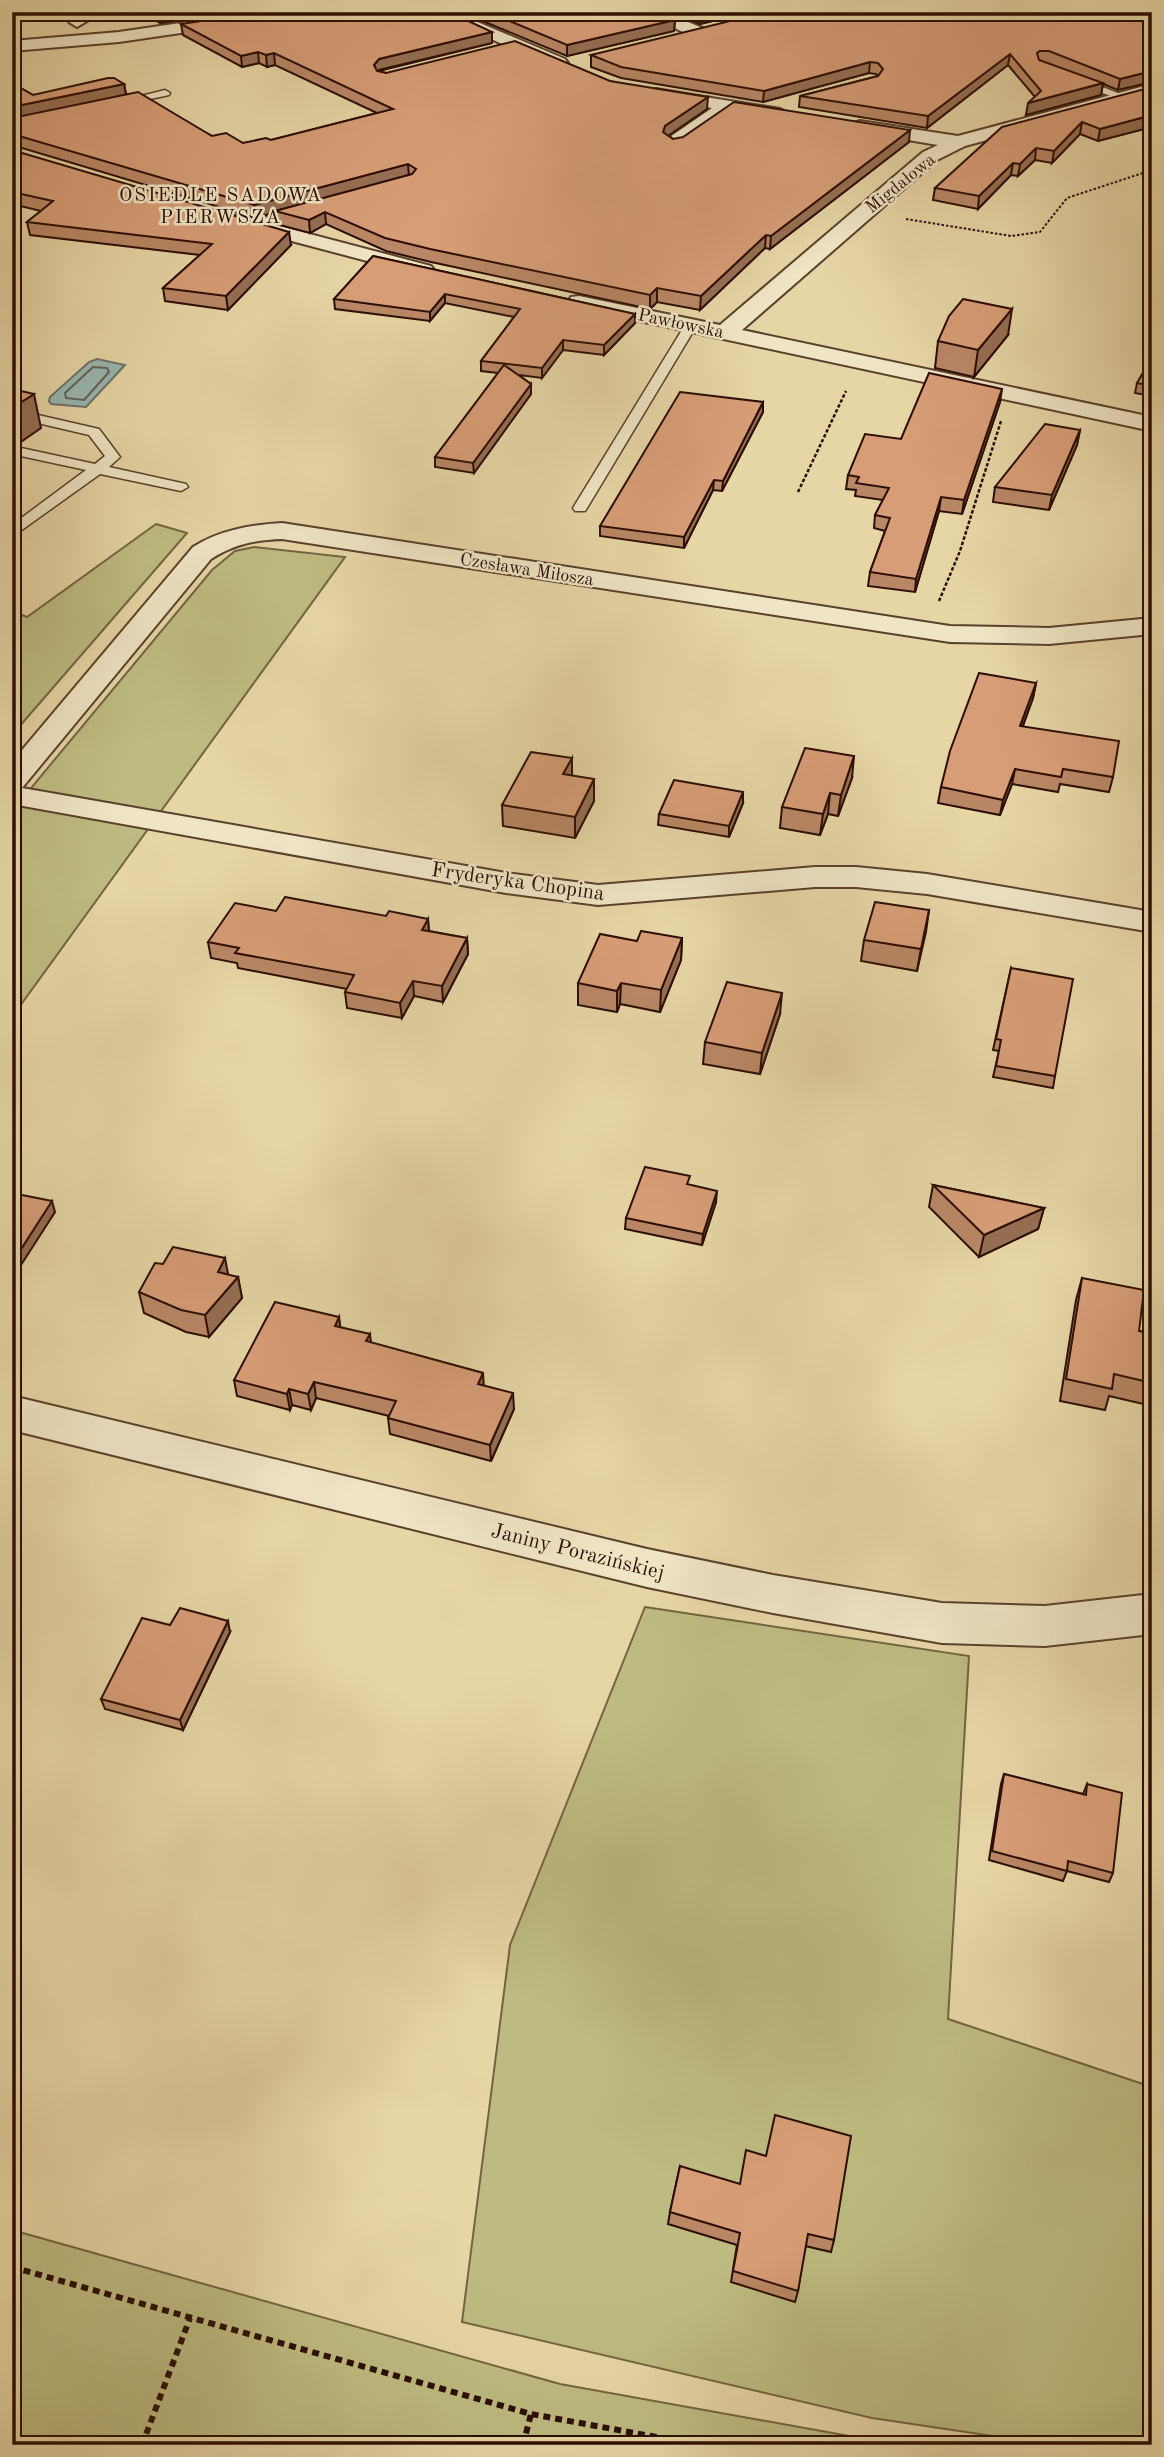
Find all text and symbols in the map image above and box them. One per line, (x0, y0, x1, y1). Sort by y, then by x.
street label: Migdałowa (862, 150, 939, 217)
district label: OSIEDLE SADOWA PIERWSZA (119, 187, 323, 228)
street label: Pawłowska (636, 306, 726, 342)
street label: Czesława Miłosza (459, 551, 595, 589)
street label: Fryderyka Chopina (430, 860, 606, 905)
street label: Janiny Porazińskiej (489, 1521, 667, 1584)

